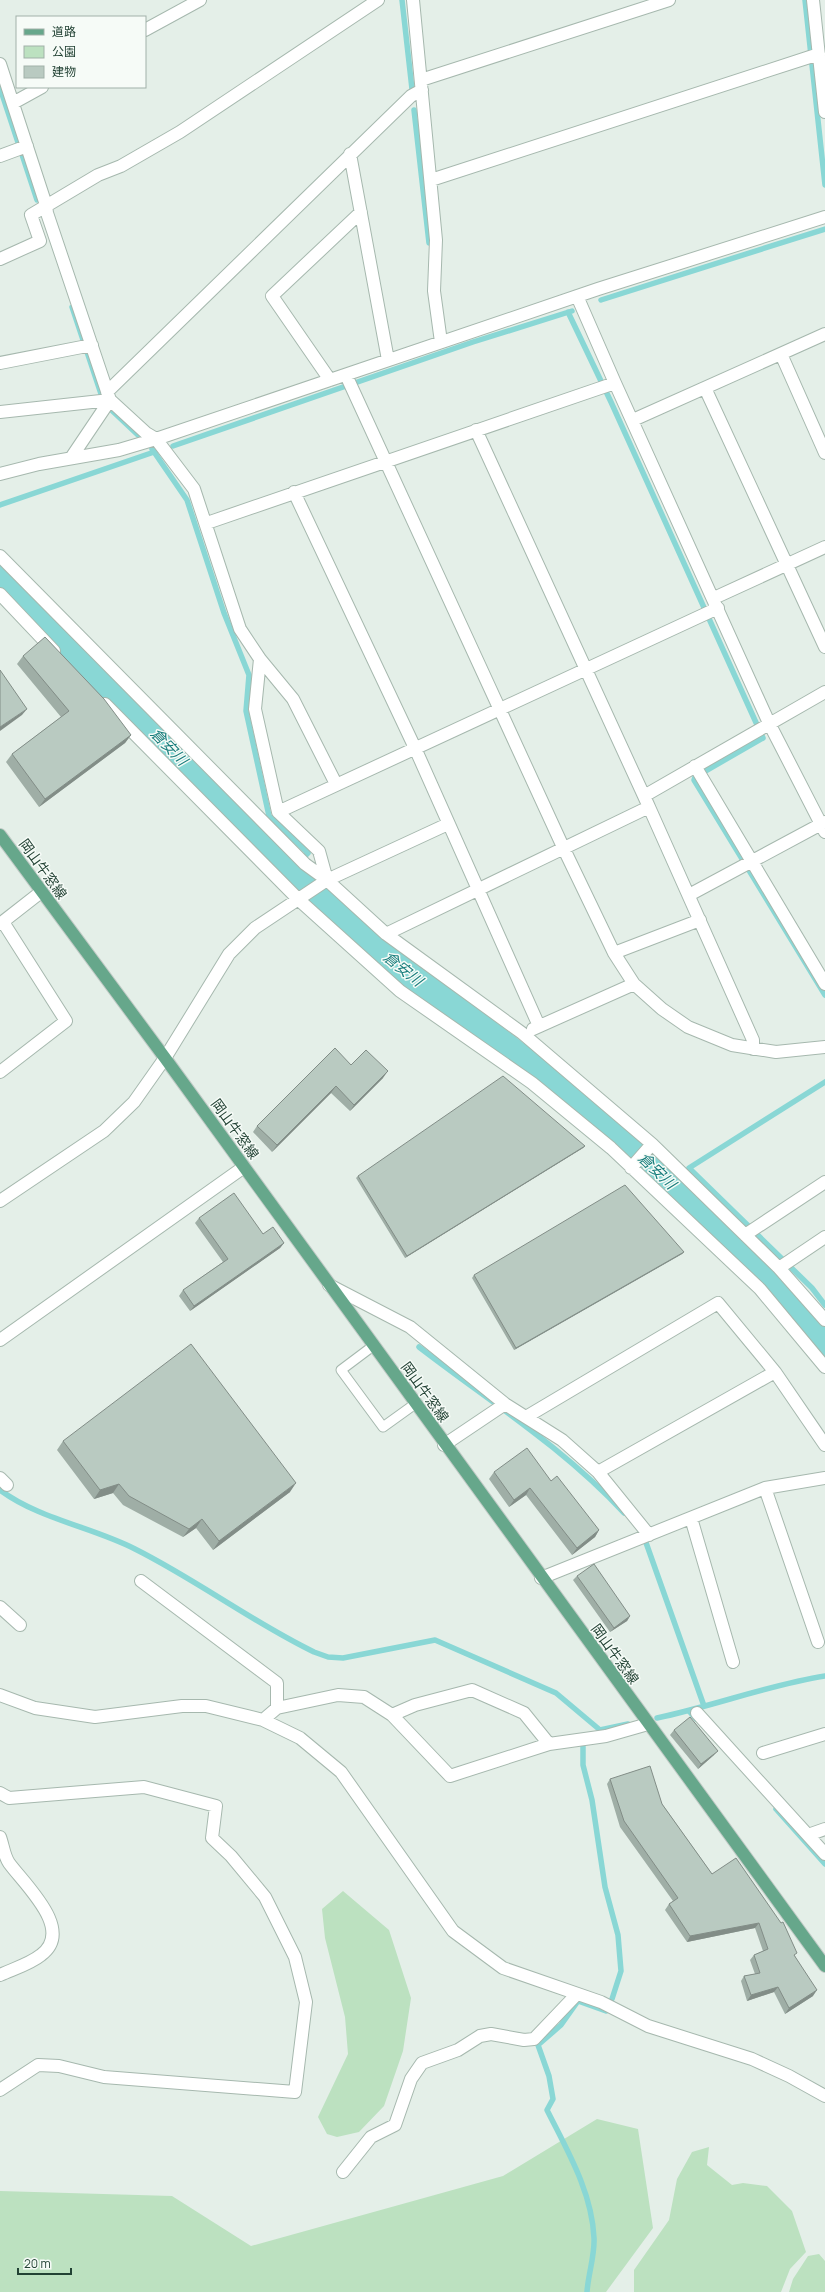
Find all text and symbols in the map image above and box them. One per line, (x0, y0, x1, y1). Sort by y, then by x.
legend (16, 16, 146, 88)
text: 道路 (52, 23, 76, 40)
text: 公園 (52, 43, 76, 60)
text: 建物 (52, 63, 76, 80)
water label: 倉安川 (146, 723, 194, 772)
street label: 岡山牛窓線 (15, 835, 72, 903)
water label: 倉安川 (379, 946, 429, 992)
street label: 岡山牛窓線 (207, 1095, 264, 1163)
water label: 倉安川 (634, 1147, 682, 1195)
street label: 岡山牛窓線 (397, 1358, 454, 1426)
street label: 岡山牛窓線 (587, 1620, 644, 1688)
scale bar (18, 2250, 71, 2276)
text: 20 m (24, 2255, 51, 2272)

